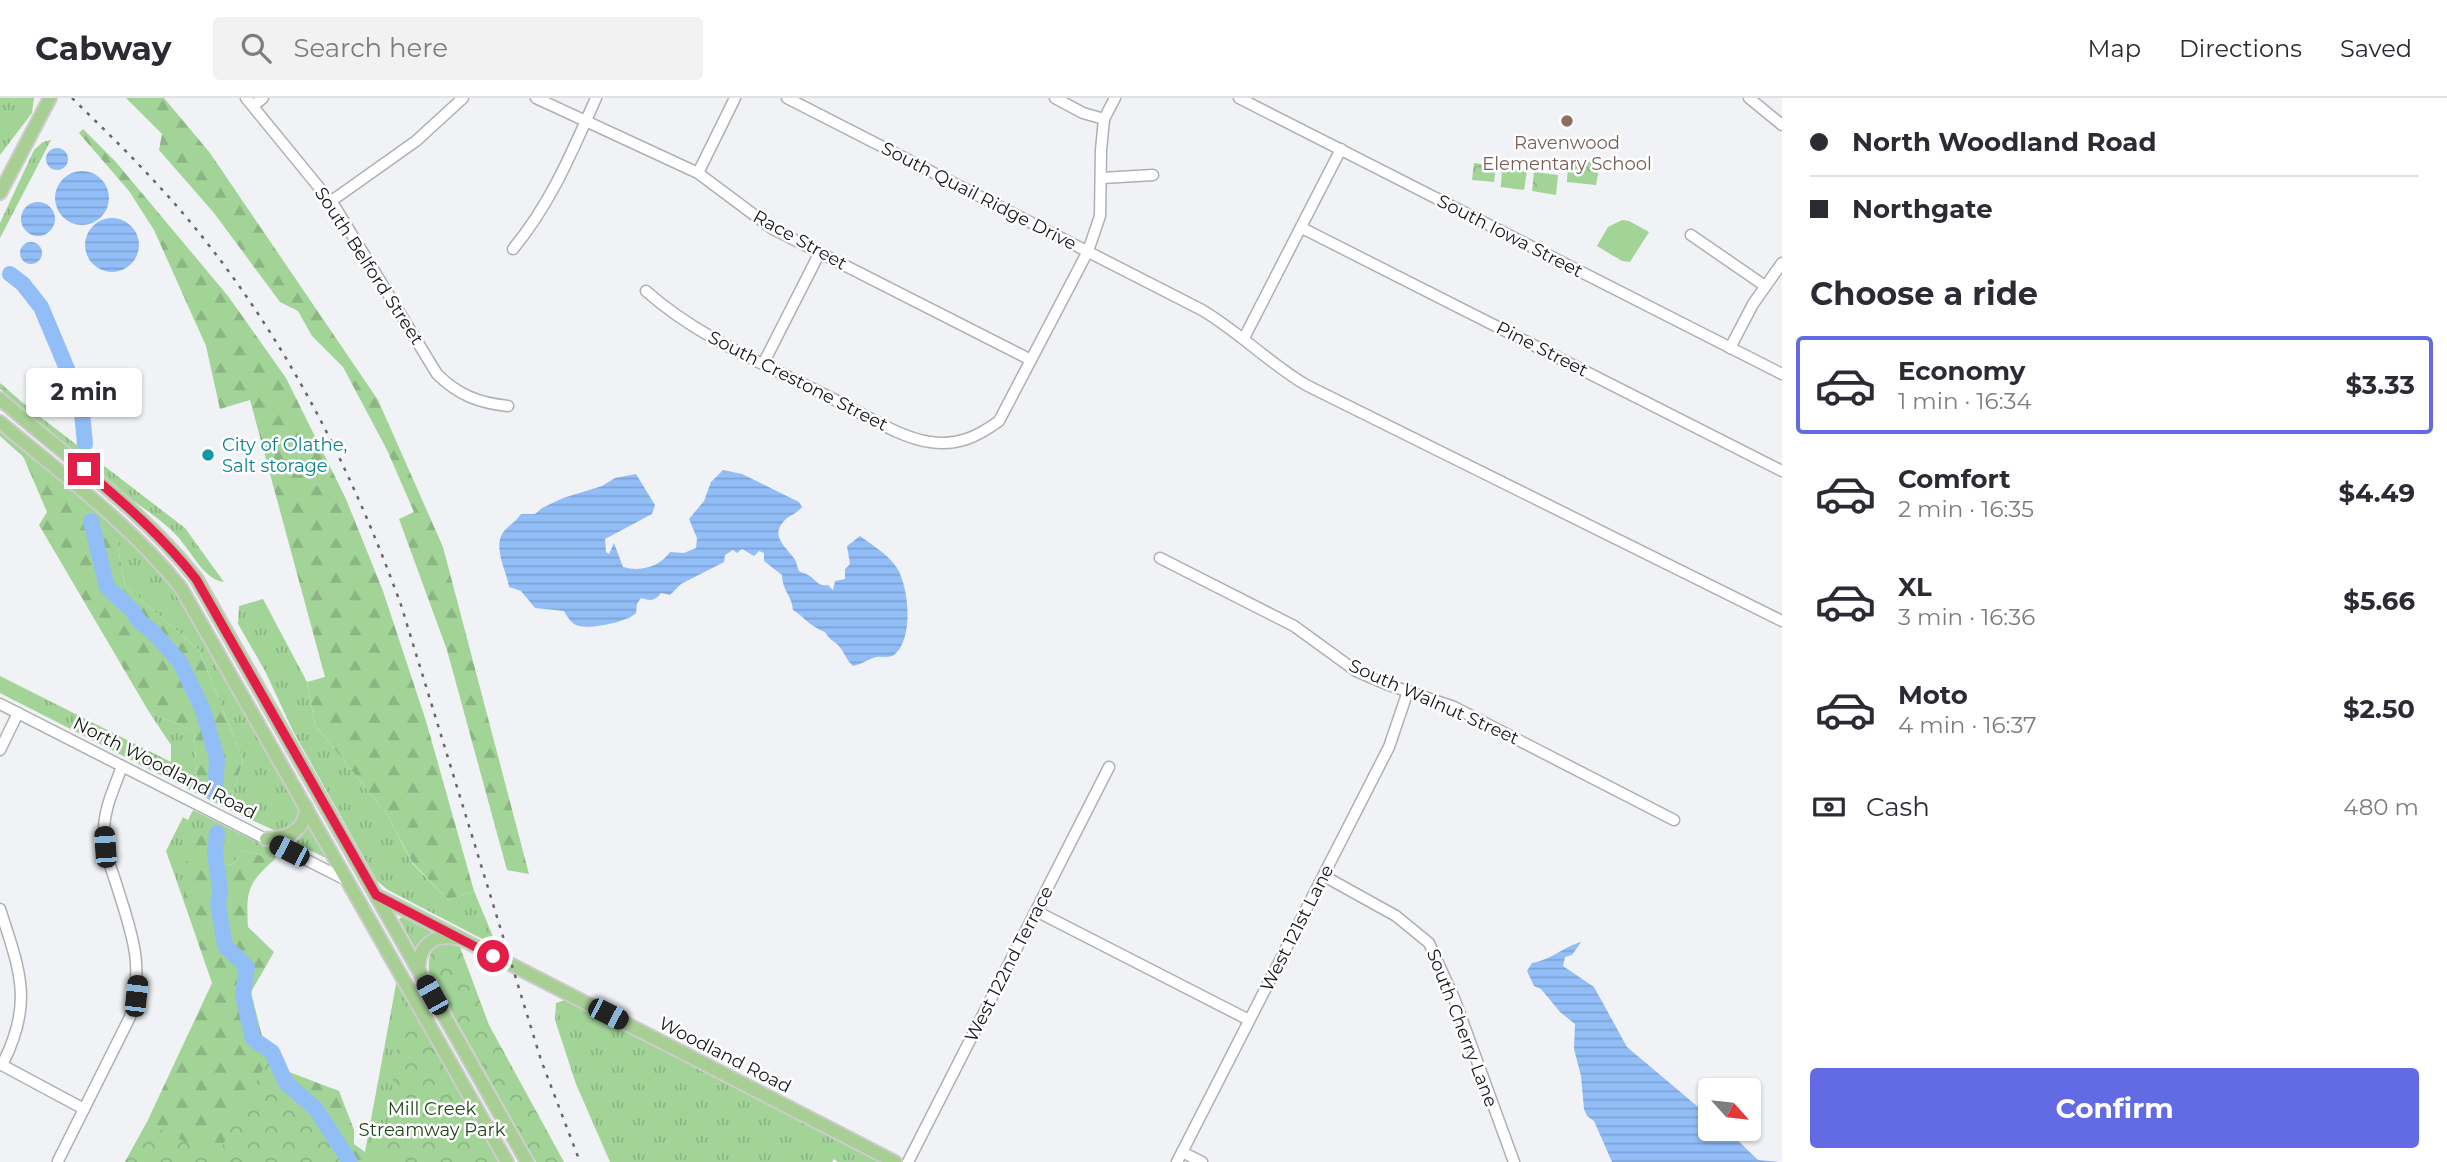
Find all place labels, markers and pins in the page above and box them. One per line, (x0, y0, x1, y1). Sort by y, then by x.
marker: Ravenwood Elementary School (1559, 113, 1575, 129)
place label: Ravenwood Elementary School (1482, 132, 1652, 175)
place label: City of Olathe, Salt storage (222, 434, 347, 477)
marker: City of Olathe, Salt storage (200, 447, 216, 463)

